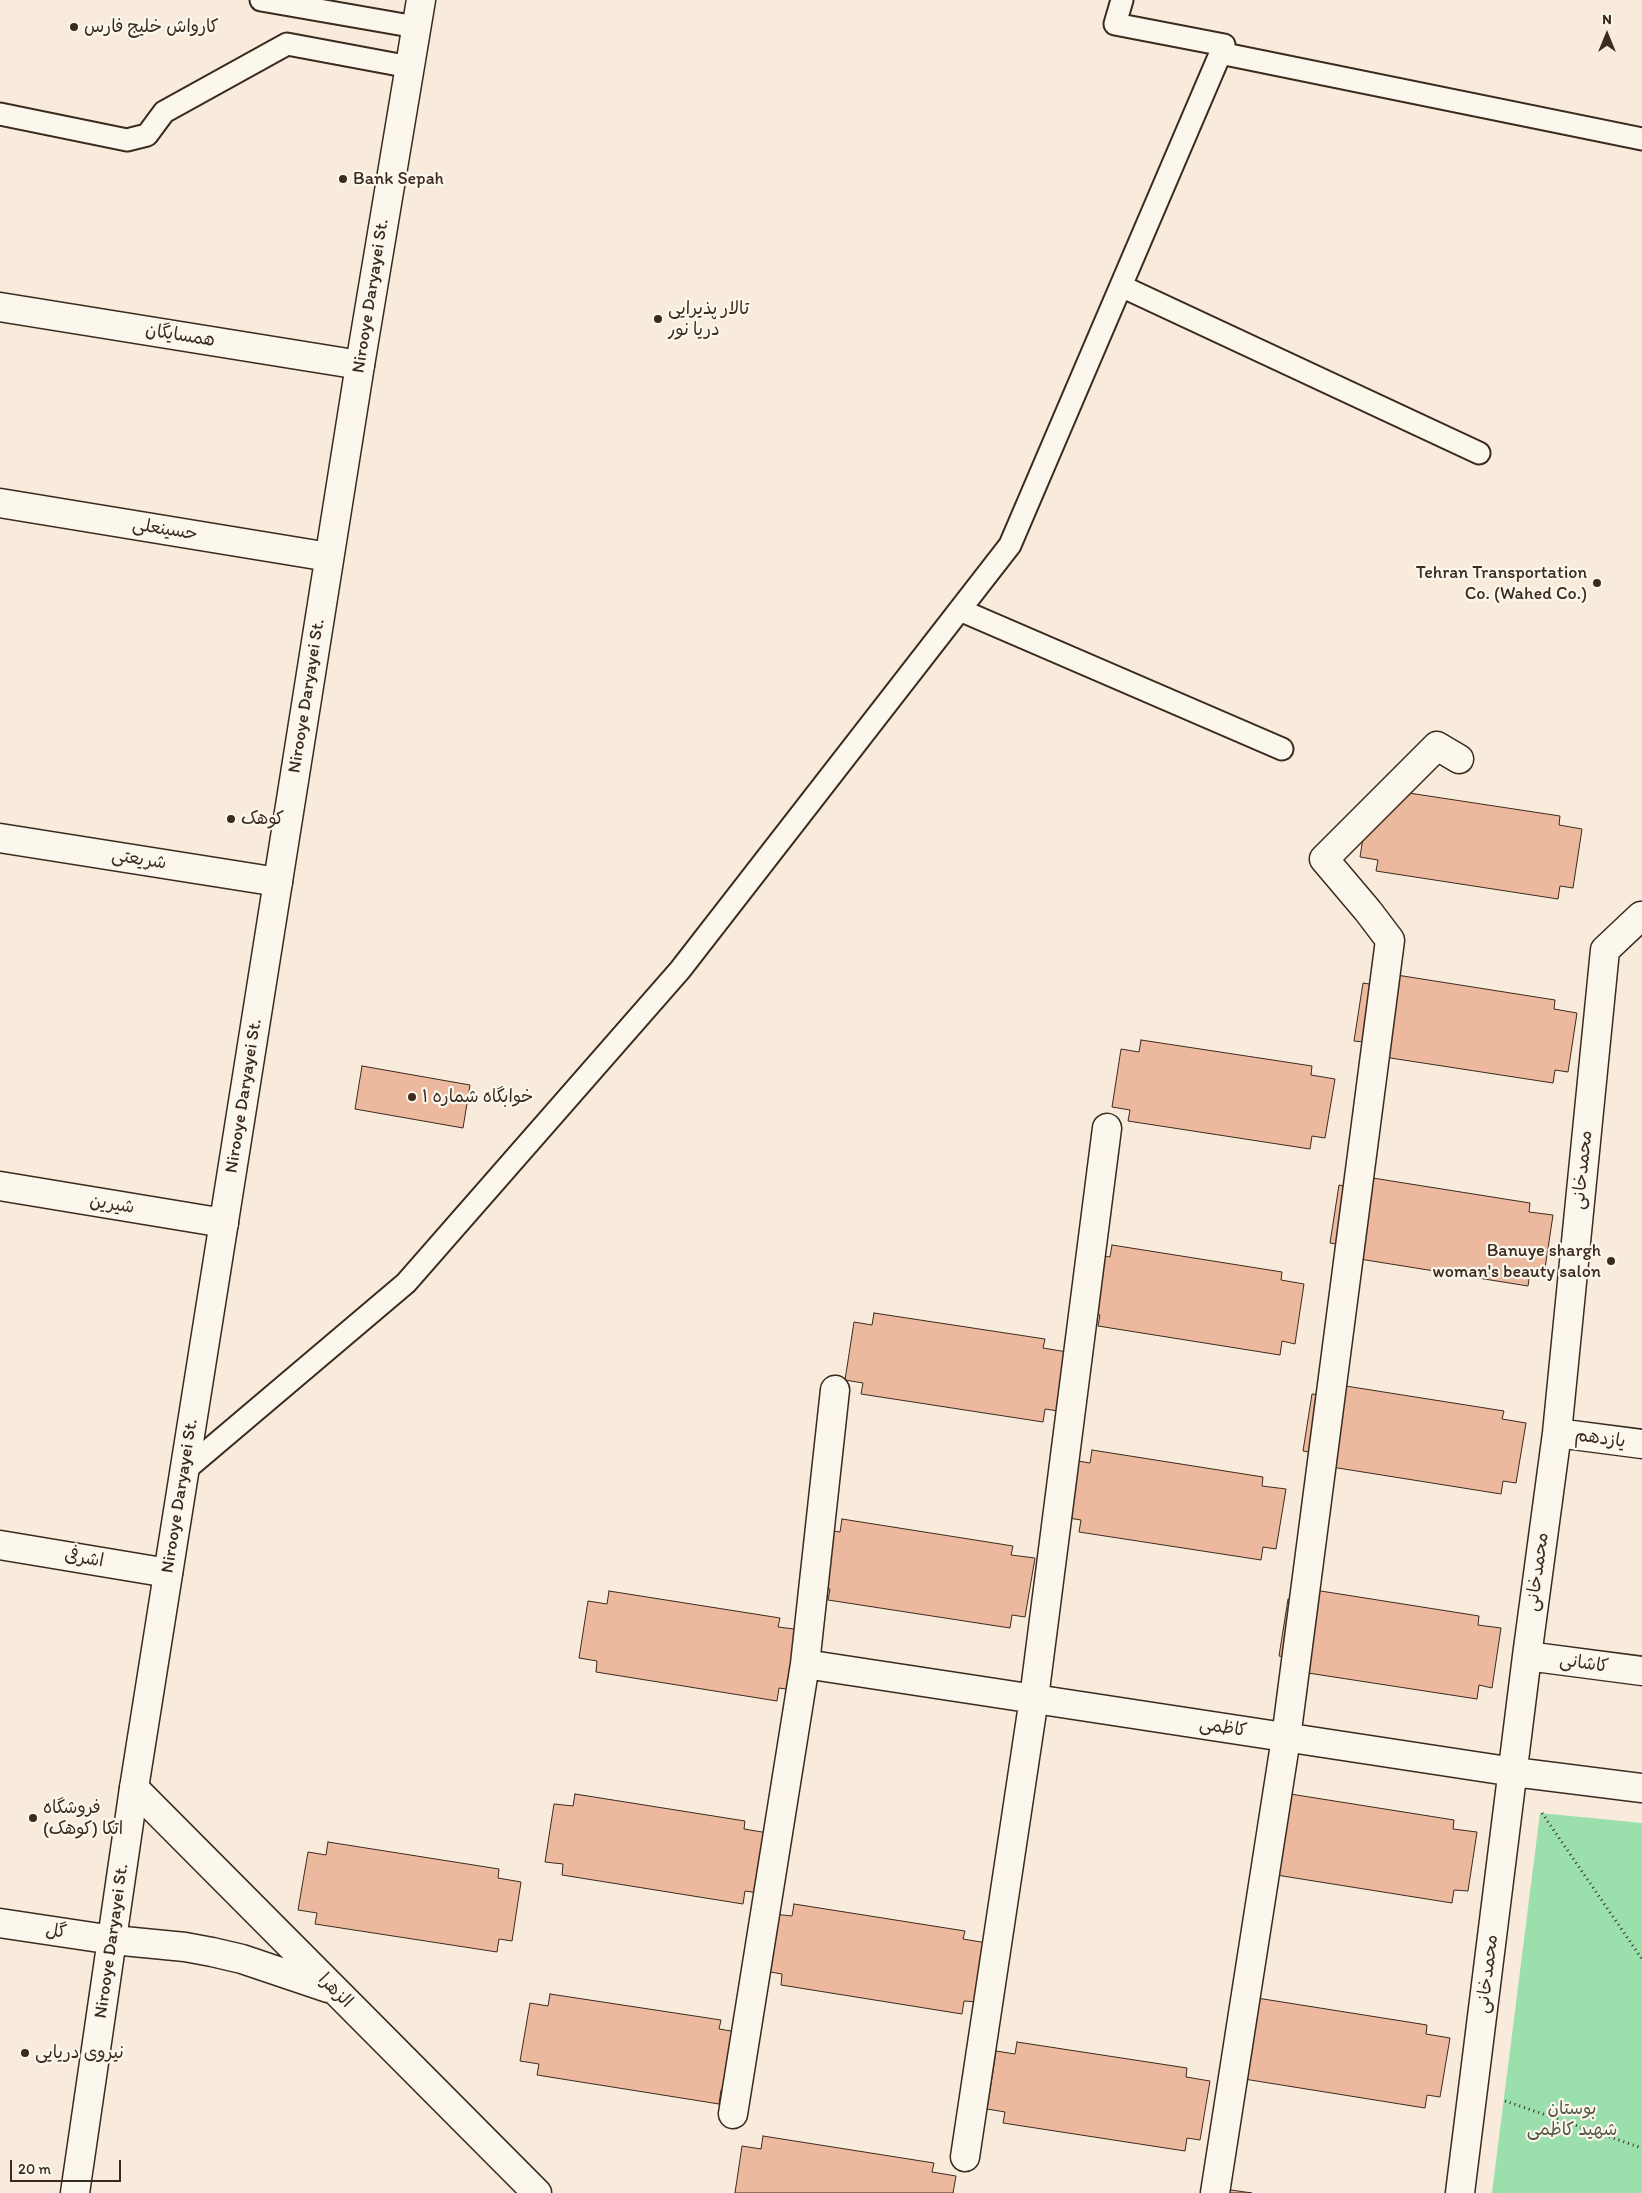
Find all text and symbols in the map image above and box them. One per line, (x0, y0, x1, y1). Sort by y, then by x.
north arrow (1582, 10, 1632, 60)
text: N (1602, 11, 1612, 28)
place label: کارواش خلیج فارس (84, 16, 219, 38)
marker: کارواش خلیج فارس (68, 21, 80, 33)
place label: Bank Sepah (353, 168, 444, 190)
marker: Bank Sepah (337, 173, 349, 185)
street label: Nirooye Daryayei St. (348, 217, 394, 375)
place label: تالار پذیرایی دریا نور (668, 298, 749, 340)
marker: تالار پذیرایی دریا نور (652, 313, 664, 325)
street label: همسایگان (144, 320, 216, 352)
street label: حسینعلی (131, 514, 199, 546)
place label: Tehran Transportation Co. (Wahed Co.) (1416, 562, 1587, 604)
marker: Tehran Transportation Co. (Wahed Co.) (1591, 577, 1603, 589)
street label: Nirooye Daryayei St. (284, 617, 330, 775)
place label: کوهک (241, 808, 284, 830)
marker: کوهک (225, 813, 237, 825)
street label: شریعتی (110, 845, 168, 875)
street label: Nirooye Daryayei St. (221, 1017, 267, 1175)
place label: خوابگاه شماره ۱ (422, 1086, 533, 1108)
marker: خوابگاه شماره ۱ (406, 1091, 418, 1103)
street label: محمدخانی (1568, 1129, 1598, 1211)
street label: شیرین (88, 1191, 136, 1219)
place label: Banuye shargh woman's beauty salon (1433, 1240, 1601, 1282)
marker: Banuye shargh woman's beauty salon (1605, 1255, 1617, 1267)
street label: Nirooye Daryayei St. (157, 1417, 203, 1575)
street label: یازدهم (1573, 1425, 1627, 1453)
street label: محمدخانی (1522, 1531, 1554, 1613)
street label: اشرفی (63, 1545, 105, 1573)
street label: کاشانی (1558, 1650, 1610, 1678)
street label: کاظمی (1198, 1714, 1248, 1742)
place label: فروشگاه اتکا (کوهک) (43, 1797, 123, 1840)
marker: فروشگاه اتکا (کوهک) (27, 1812, 39, 1824)
street label: Nirooye Daryayei St. (90, 1862, 134, 2020)
street label: گل (44, 1920, 68, 1944)
street label: محمدخانی (1472, 1933, 1504, 2015)
street label: الزهرا (313, 1969, 357, 2013)
place label: نیروی دریایی (35, 2042, 124, 2064)
marker: نیروی دریایی (19, 2047, 31, 2059)
park label: بوستان شهید کاظمی (1527, 2098, 1617, 2140)
scale bar (12, 2150, 124, 2182)
text: 20 m (18, 2160, 51, 2178)

